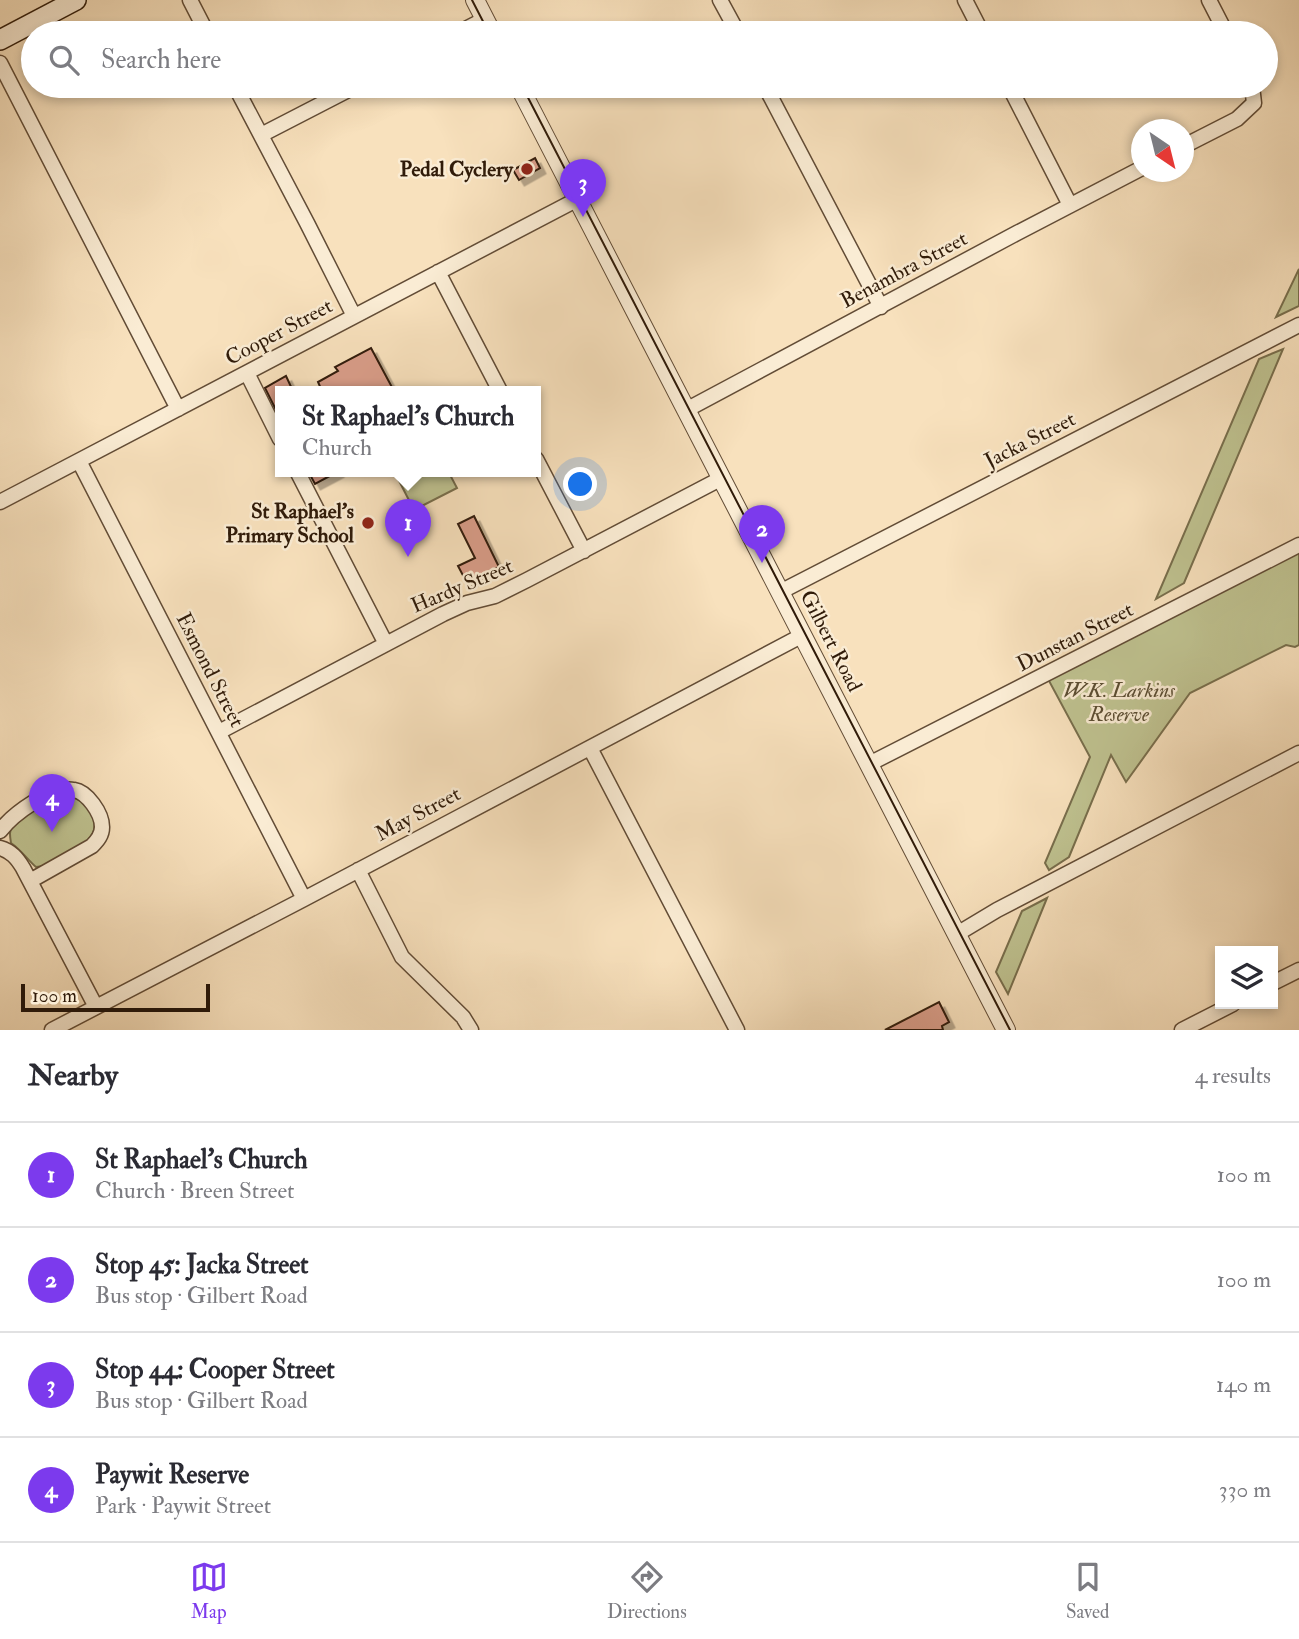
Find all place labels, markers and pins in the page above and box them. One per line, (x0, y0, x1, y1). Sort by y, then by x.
place label: Pedal Cyclery (400, 156, 514, 183)
pin: 3 (560, 159, 606, 217)
marker: Pedal Cyclery (519, 161, 535, 177)
place label: St Raphael's Primary School (225, 498, 355, 549)
pin: 1 (385, 499, 431, 557)
pin: 2 (739, 505, 785, 563)
marker: St Raphael's Primary School (360, 515, 376, 531)
pin: 4 (29, 774, 75, 832)

